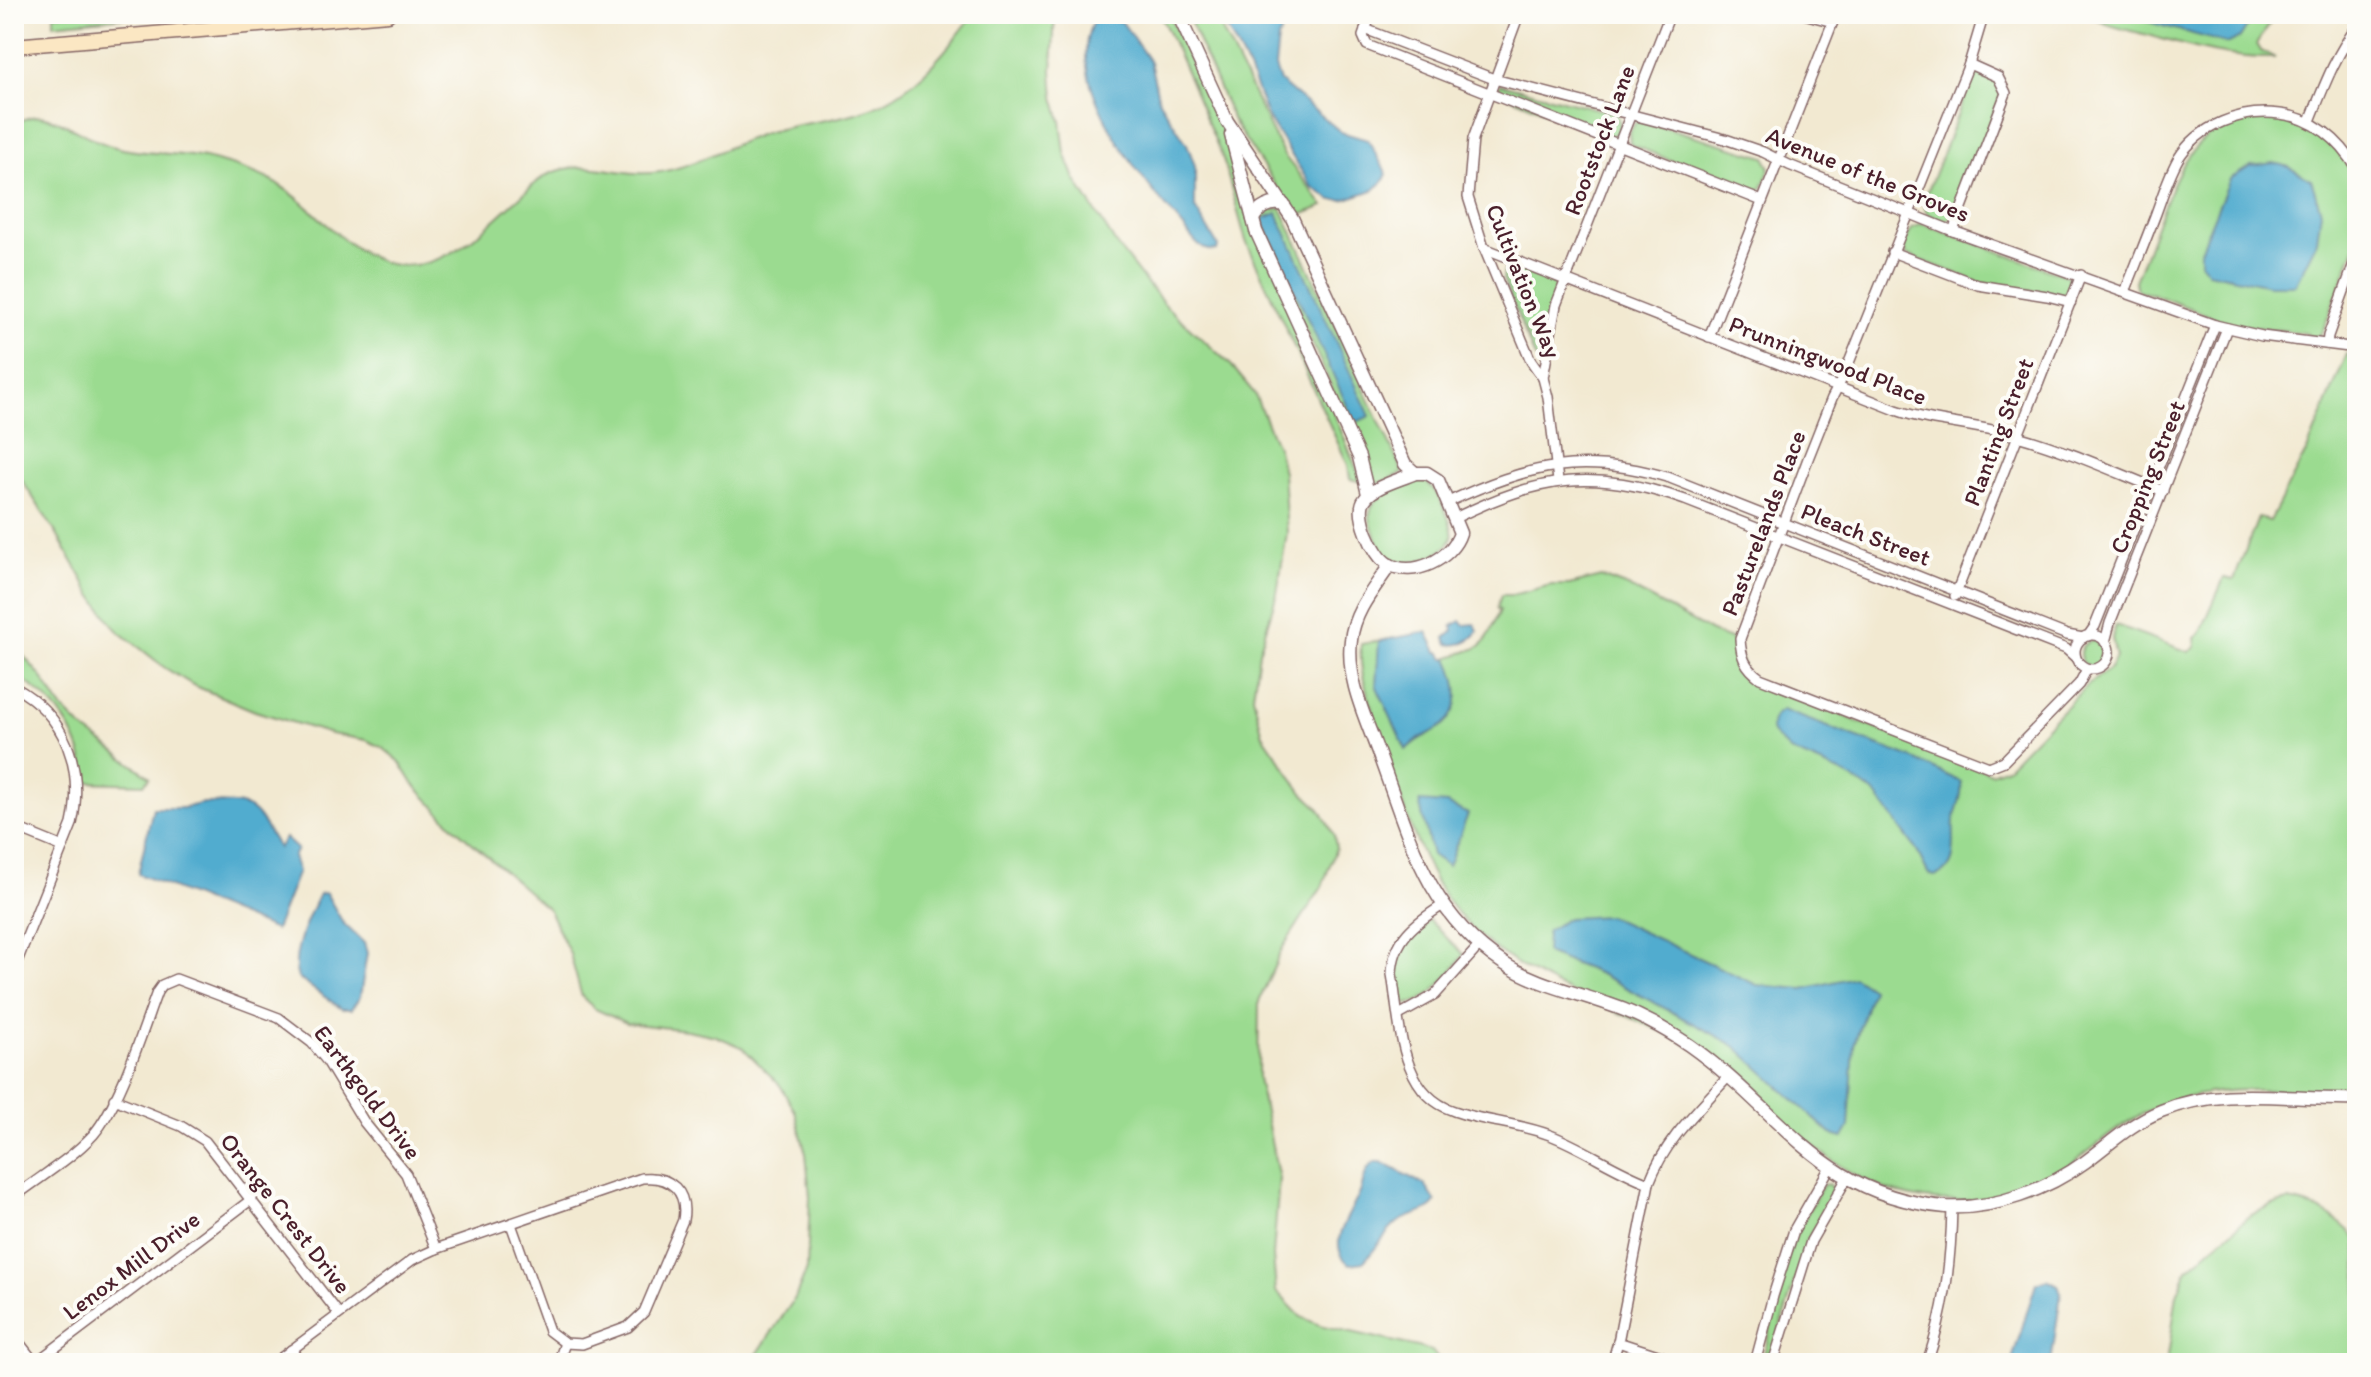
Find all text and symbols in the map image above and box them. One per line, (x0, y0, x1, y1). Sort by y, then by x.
street label: Rootstock Lane (1557, 61, 1641, 219)
street label: Avenue of the Groves (1762, 120, 1974, 228)
street label: Cultivation Way (1480, 200, 1568, 363)
street label: Prunningwood Place (1725, 309, 1931, 411)
street label: Planting Street (1957, 354, 2039, 510)
street label: Cropping Street (2103, 396, 2191, 558)
street label: Pasturelands Place (1714, 426, 1812, 620)
street label: Pleach Street (1797, 496, 1935, 572)
street label: Earthgold Drive (308, 1019, 428, 1165)
street label: Orange Crest Drive (214, 1127, 358, 1299)
street label: Lenox Mill Drive (57, 1204, 205, 1326)

